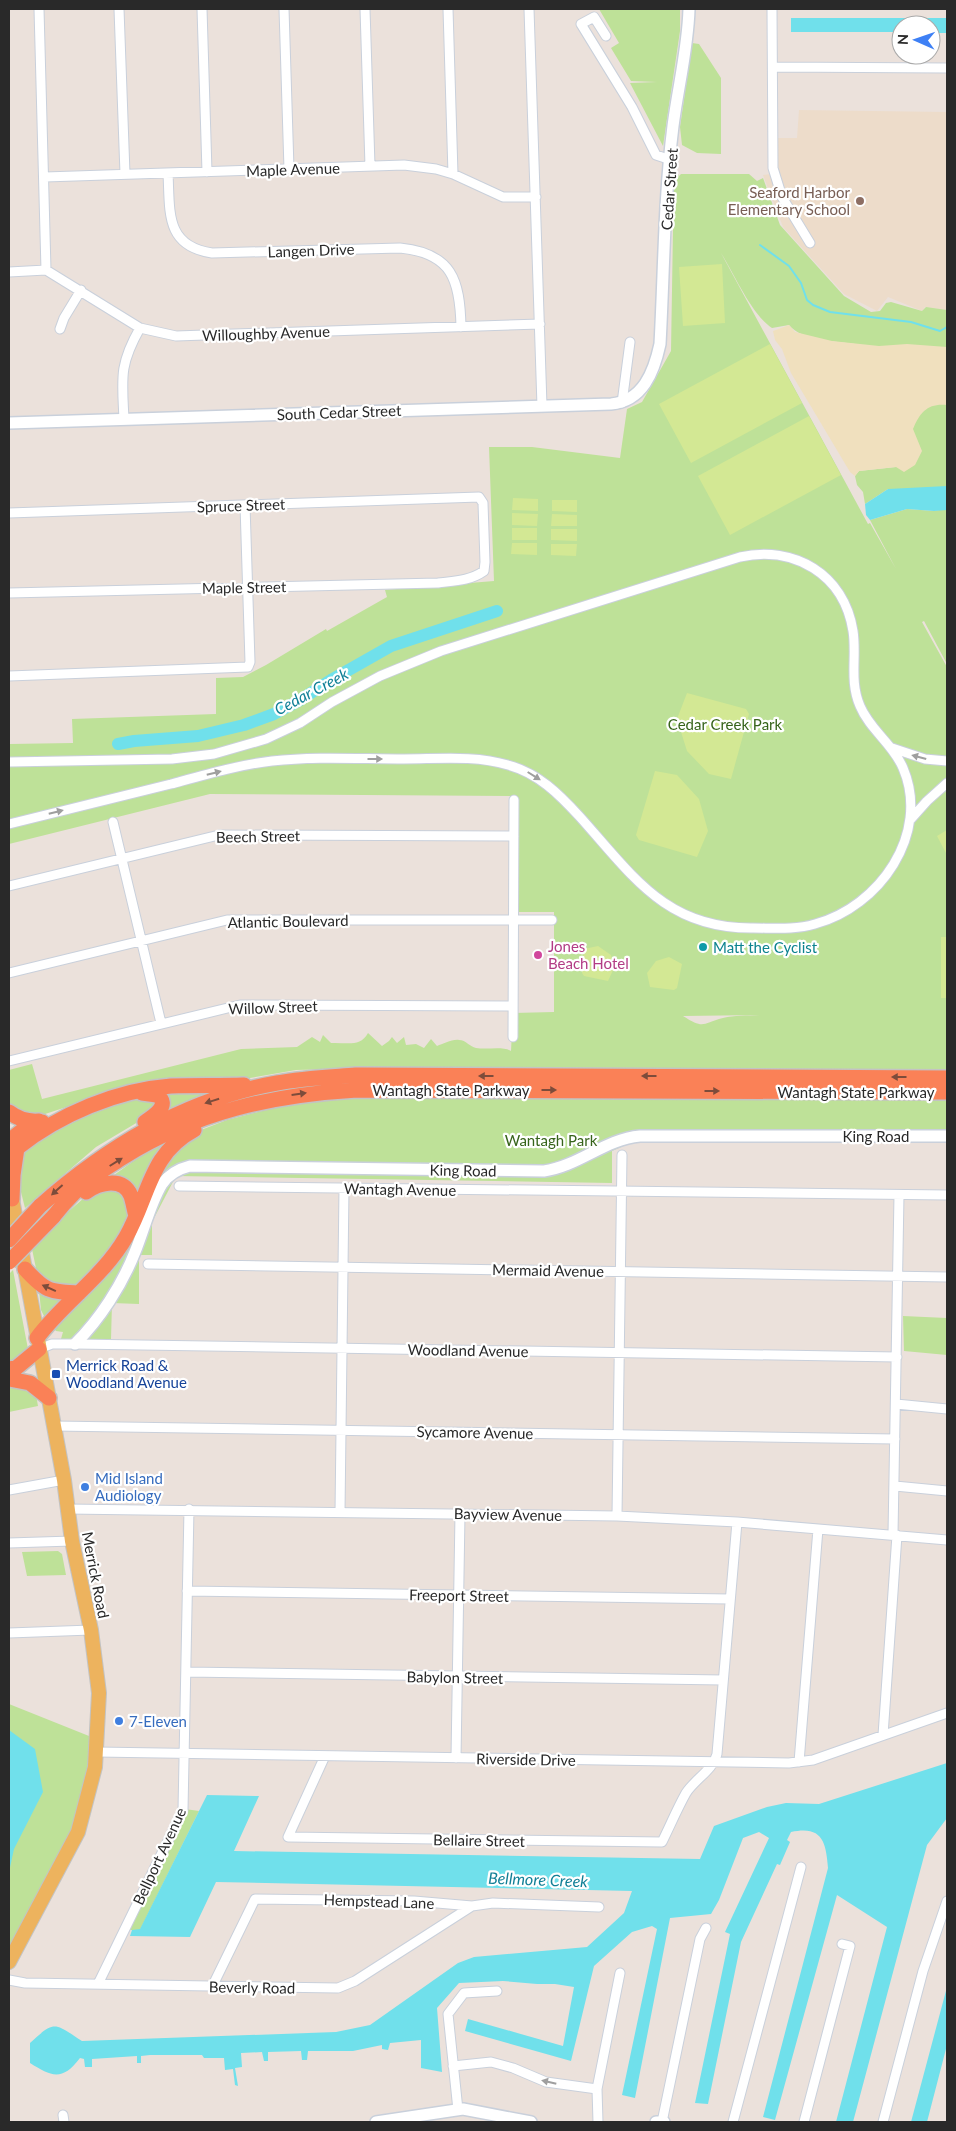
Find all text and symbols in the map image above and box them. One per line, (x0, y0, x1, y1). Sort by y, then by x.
north arrow (891, 15, 941, 65)
text: N (894, 34, 911, 45)
street label: Cedar Street (657, 147, 681, 231)
street label: Maple Avenue (246, 158, 340, 180)
place label: Seaford Harbor Elementary School (728, 183, 851, 218)
marker: Seaford Harbor Elementary School (854, 195, 866, 207)
street label: Langen Drive (267, 239, 355, 261)
street label: Willoughby Avenue (202, 322, 330, 344)
street label: South Cedar Street (276, 401, 402, 423)
street label: Spruce Street (196, 494, 286, 516)
street label: Maple Street (202, 577, 287, 597)
water label: Cedar Creek (271, 663, 352, 718)
park label: Cedar Creek Park (668, 715, 783, 733)
one-way arrow (912, 753, 927, 761)
one-way arrow (367, 755, 383, 763)
one-way arrow (206, 769, 221, 777)
one-way arrow (528, 772, 541, 781)
one-way arrow (49, 808, 64, 816)
street label: Beech Street (216, 826, 301, 846)
street label: Atlantic Boulevard (227, 911, 349, 931)
place label: Jones Beach Hotel (548, 937, 629, 972)
place label: Matt the Cyclist (713, 938, 818, 956)
marker: Matt the Cyclist (697, 941, 709, 953)
marker: Jones Beach Hotel (532, 949, 544, 961)
street label: Willow Street (228, 996, 319, 1018)
one-way arrow (478, 1072, 494, 1080)
one-way arrow (640, 1072, 656, 1080)
one-way arrow (890, 1073, 906, 1081)
street label: Wantagh State Parkway (373, 1081, 530, 1099)
street label: Wantagh State Parkway (778, 1083, 935, 1101)
one-way arrow (541, 1086, 557, 1094)
one-way arrow (704, 1087, 720, 1095)
one-way arrow (292, 1090, 308, 1098)
one-way arrow (204, 1097, 219, 1105)
street label: King Road (843, 1127, 909, 1145)
park label: Wantagh Park (505, 1131, 598, 1149)
one-way arrow (109, 1157, 122, 1167)
street label: King Road (429, 1160, 497, 1180)
street label: Wantagh Avenue (344, 1179, 456, 1199)
one-way arrow (51, 1185, 64, 1196)
street label: Mermaid Avenue (492, 1260, 604, 1280)
one-way arrow (41, 1284, 56, 1293)
street label: Woodland Avenue (407, 1340, 529, 1360)
place label: Merrick Road & Woodland Avenue (66, 1356, 187, 1391)
marker: Merrick Road & Woodland Avenue (50, 1368, 62, 1380)
street label: Sycamore Avenue (416, 1422, 534, 1442)
place label: Mid Island Audiology (95, 1469, 163, 1504)
marker: Mid Island Audiology (79, 1481, 91, 1493)
street label: Bayview Avenue (454, 1504, 562, 1524)
street label: Merrick Road (79, 1530, 113, 1620)
street label: Freeport Street (409, 1585, 510, 1605)
street label: Babylon Street (406, 1667, 504, 1687)
place label: 7-Eleven (129, 1712, 187, 1730)
marker: 7-Eleven (113, 1715, 125, 1727)
street label: Riverside Drive (476, 1749, 576, 1769)
street label: Bellport Avenue (129, 1804, 189, 1908)
street label: Bellaire Street (433, 1830, 526, 1850)
water label: Bellmore Creek (488, 1868, 589, 1890)
street label: Hempstead Lane (323, 1890, 435, 1912)
street label: Beverly Road (209, 1977, 295, 1997)
one-way arrow (541, 2078, 556, 2086)

